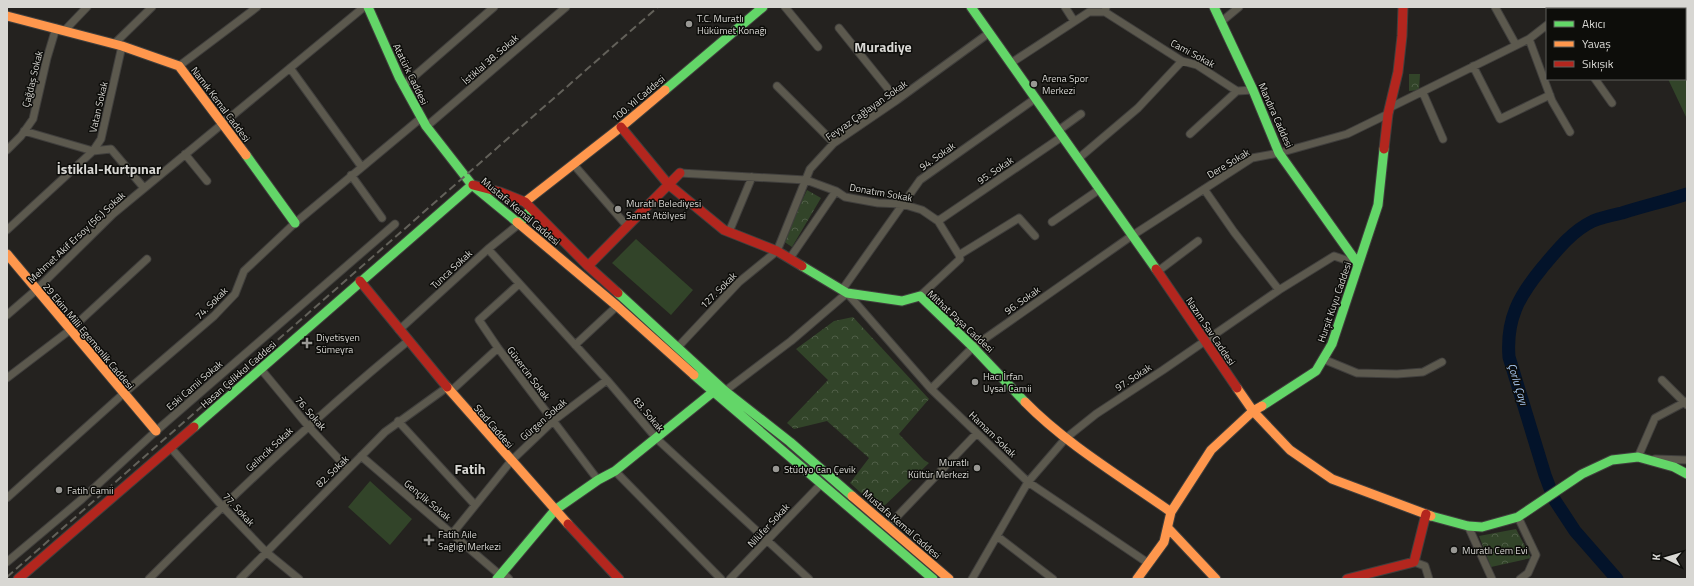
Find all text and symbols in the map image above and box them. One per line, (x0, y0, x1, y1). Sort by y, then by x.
legend (1546, 8, 1686, 80)
place label: T.C. Muratlı Hükümet Konağı (697, 11, 767, 38)
text: Akıcı (1582, 14, 1605, 33)
marker: T.C. Muratlı Hükümet Konağı (684, 19, 694, 29)
street label: İstiklal 38. Sokak (459, 31, 522, 88)
text: Yavaş (1582, 34, 1611, 53)
street label: Cami Sokak (1168, 35, 1218, 72)
district label: Muradiye (854, 36, 912, 57)
street label: Atatürk Caddesi (389, 41, 432, 107)
street label: Çağdaş Sokak (18, 49, 47, 109)
text: Sıkışık (1582, 54, 1614, 73)
street label: Namık Kemal Caddesi (187, 64, 254, 145)
place label: Arena Spor Merkezi (1042, 71, 1089, 98)
street label: 100. Yıl Caddesi (608, 72, 668, 125)
street label: Feyyaz Çağlayan Sokak (822, 76, 910, 144)
marker: Arena Spor Merkezi (1029, 79, 1039, 89)
street label: Vatan Sokak (85, 80, 112, 134)
street label: Mandıra Caddesi (1254, 80, 1297, 150)
street label: 94. Sokak (916, 138, 958, 174)
street label: Dere Sokak (1204, 145, 1253, 182)
street label: 95. Sokak (974, 153, 1017, 188)
district label: İstiklal-Kurtpınar (57, 158, 161, 179)
street label: Mustafa Kemal Caddesi (478, 174, 563, 249)
street label: Donatım Sokak (848, 180, 914, 205)
street label: Mehmet Akif Ersoy (56.) Sokak (24, 188, 129, 287)
place label: Muratlı Belediyesi Sanat Atölyesi (626, 196, 701, 223)
marker: Muratlı Belediyesi Sanat Atölyesi (613, 204, 623, 214)
street label: Tunca Sokak (427, 246, 476, 293)
street label: Hurşit Kuyu Caddesi (1314, 260, 1355, 344)
street label: 127. Sokak (697, 268, 740, 312)
street label: 29 Ekim Milli Egemenlik Caddesi (40, 280, 138, 393)
street label: 96. Sokak (1001, 282, 1043, 318)
street label: 74. Sokak (192, 283, 231, 323)
street label: Mithat Paşa Caddesi (924, 287, 997, 356)
street label: Nazım Sav Caddesi (1182, 294, 1239, 368)
place label: Diyetisyen Sümeyra (316, 330, 360, 357)
street label: Hasan Çelikkol Caddesi (197, 337, 279, 412)
marker: Diyetisyen Sümeyra (301, 337, 313, 349)
street label: Güvercin Sokak (503, 343, 554, 404)
street label: Eski Camii Sokak (163, 357, 226, 414)
street label: 97. Sokak (1112, 360, 1155, 395)
water label: Çorlu Çayı (1504, 361, 1532, 407)
place label: Hacı İrfan Uysal Camii (983, 369, 1032, 396)
marker: Hacı İrfan Uysal Camii (970, 377, 980, 387)
street label: 76. Sokak (292, 393, 330, 434)
street label: 83. Sokak (630, 394, 668, 435)
street label: Gürgen Sokak (517, 395, 570, 444)
street label: Stad Caddesi (470, 401, 517, 452)
street label: Hamam Sokak (966, 408, 1020, 461)
street label: Gelincik Sokak (242, 423, 297, 475)
street label: 82. Sokak (312, 452, 352, 491)
place label: Muratlı Kültür Merkezi (908, 455, 969, 482)
district label: Fatih (455, 458, 485, 479)
place label: Stüdyo Can Çevik (784, 462, 856, 477)
marker: Muratlı Kültür Merkezi (972, 463, 982, 473)
marker: Stüdyo Can Çevik (771, 464, 781, 474)
street label: Gençlik Sokak (401, 476, 455, 525)
place label: Fatih Camii (67, 483, 113, 498)
marker: Fatih Camii (54, 485, 64, 495)
street label: Mustafa Kemal Caddesi (859, 486, 944, 562)
street label: 77. Sokak (219, 489, 258, 530)
street label: Nilüfer Sokak (744, 500, 793, 551)
place label: Fatih Aile Sağlığı Merkezi (438, 527, 501, 554)
marker: Fatih Aile Sağlığı Merkezi (423, 534, 435, 546)
north arrow (1646, 538, 1686, 578)
place label: Muratlı Cem Evi (1462, 543, 1528, 558)
marker: Muratlı Cem Evi (1449, 545, 1459, 555)
text: K (1648, 553, 1664, 561)

